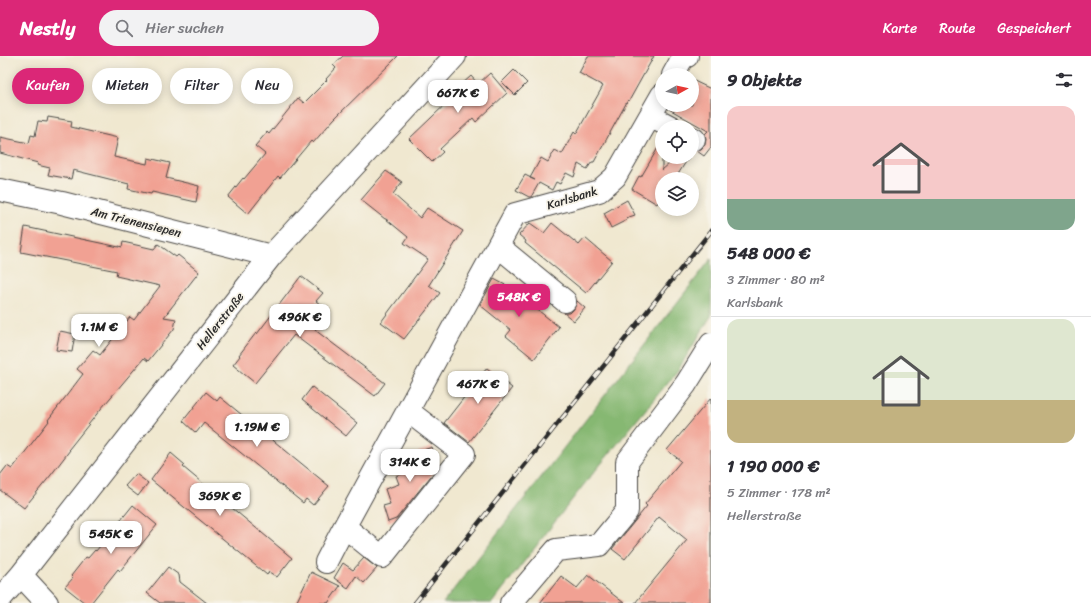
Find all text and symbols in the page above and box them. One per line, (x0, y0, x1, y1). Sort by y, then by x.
search box (99, 10, 379, 46)
text: Nestly (20, 12, 75, 45)
text: Hier suchen (145, 15, 224, 41)
text: Karte (883, 16, 917, 41)
text: Route (939, 16, 975, 41)
text: Gespeichert (997, 16, 1071, 41)
icon: search (113, 17, 135, 39)
text: 9 Objekte (727, 65, 802, 95)
chip: Kaufen (12, 68, 84, 104)
chip: Mieten (92, 68, 162, 104)
chip: Filter (170, 68, 233, 104)
chip: Neu (241, 68, 293, 104)
north arrow (655, 68, 699, 112)
map controls (655, 68, 699, 216)
icon: filters (1053, 69, 1075, 91)
pin: 667K € (425, 80, 491, 114)
text: 667K € (437, 81, 479, 104)
button: locate (655, 120, 699, 164)
icon: home (865, 132, 937, 204)
button: layers (655, 172, 699, 216)
street label: Karlsbank (544, 180, 600, 216)
street label: Am Trienensiepen (87, 200, 184, 244)
text: 548 000 € (727, 238, 811, 268)
text: 3 Zimmer · 80 m² (727, 268, 825, 291)
pin: 548K € (486, 284, 552, 318)
text: 548K € (497, 285, 541, 308)
street label: Hellerstraße (190, 287, 250, 355)
text: Karlsbank (727, 291, 783, 314)
pin: 496K € (267, 304, 333, 338)
text: 496K € (278, 305, 322, 328)
pin: 1.1M € (66, 314, 132, 348)
text: 1.1M € (80, 315, 118, 338)
icon: home (865, 345, 937, 417)
pin: 467K € (445, 371, 511, 405)
text: 467K € (457, 372, 499, 395)
pin: 1.19M € (220, 414, 294, 448)
text: 1.19M € (234, 415, 280, 438)
pin: 314K € (377, 449, 443, 483)
text: 314K € (390, 450, 430, 473)
text: 1 190 000 € (727, 451, 820, 481)
text: 5 Zimmer · 178 m² (727, 481, 831, 504)
pin: 369K € (187, 483, 253, 517)
text: 369K € (199, 484, 241, 507)
text: Hellerstraße (727, 504, 801, 527)
pin: 545K € (78, 521, 144, 555)
text: 545K € (89, 522, 133, 545)

